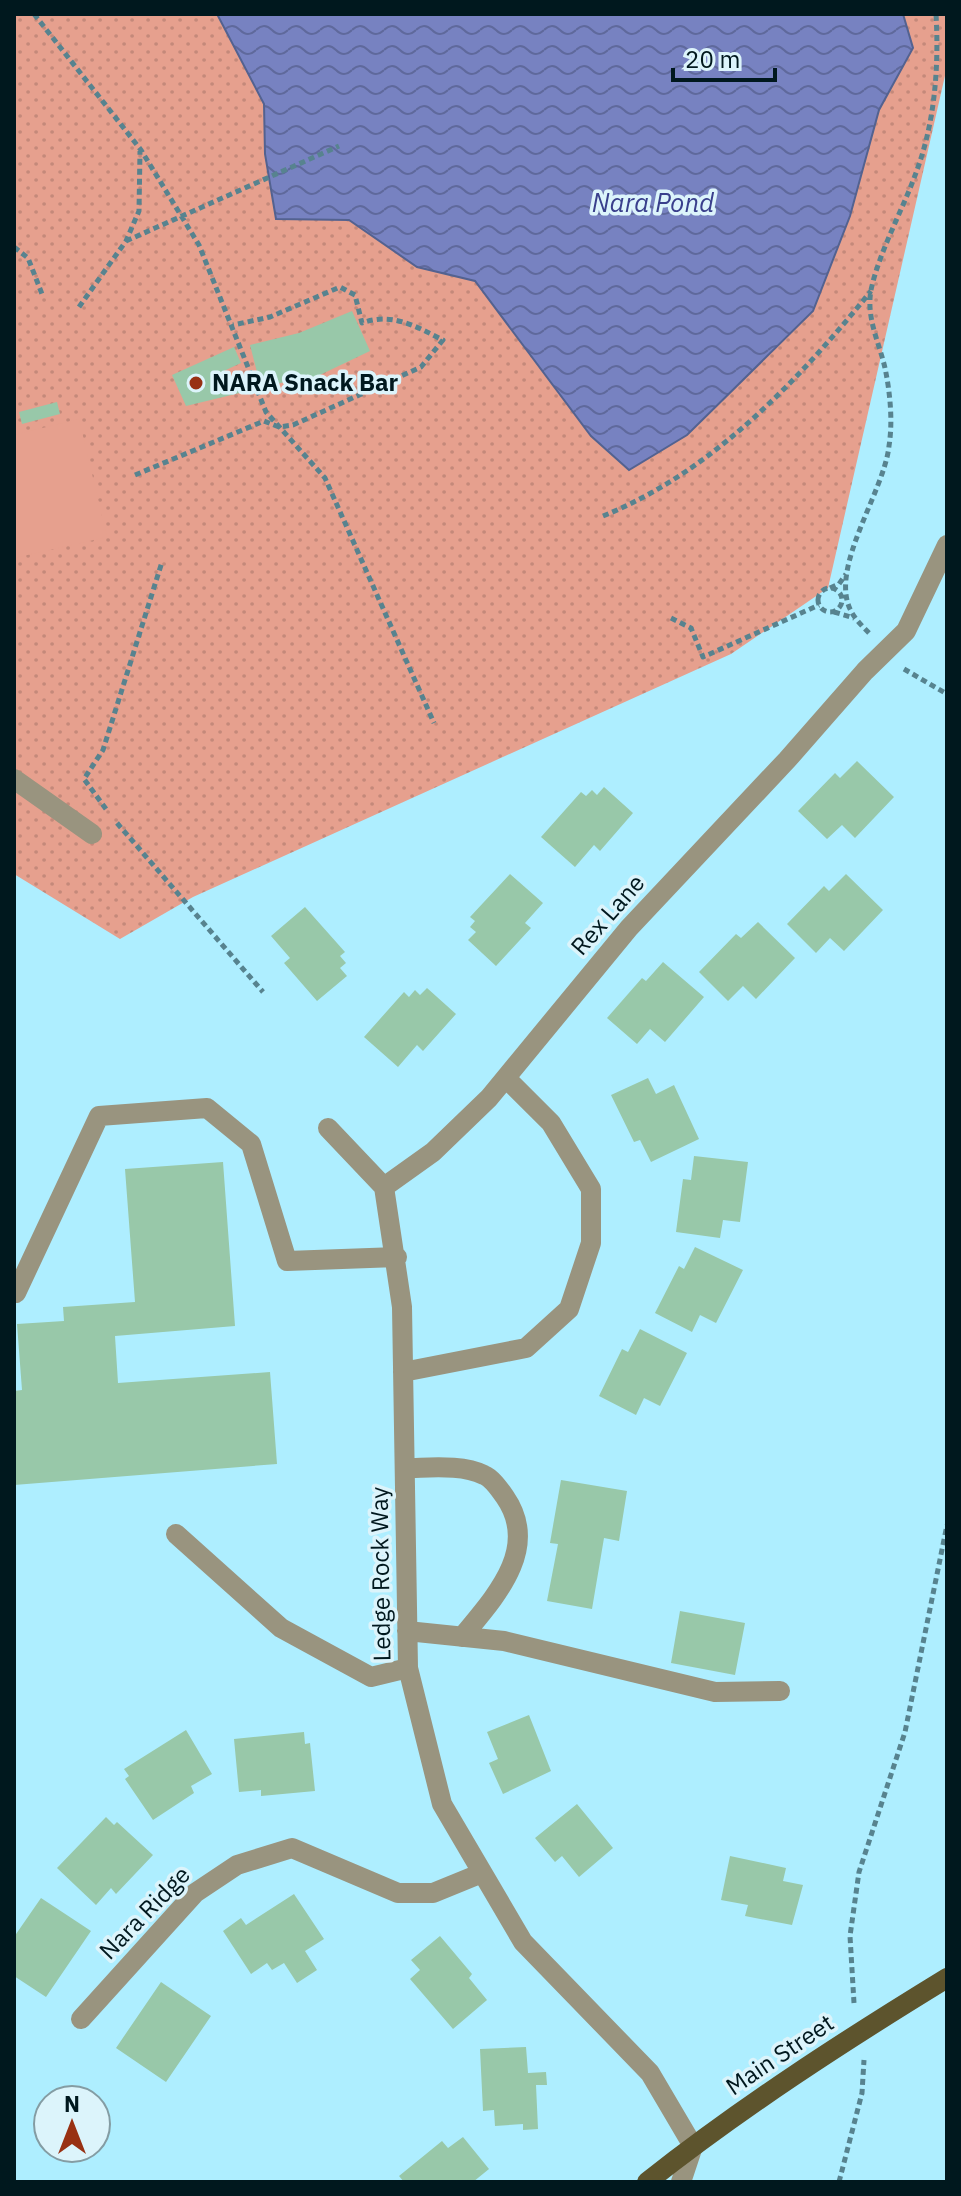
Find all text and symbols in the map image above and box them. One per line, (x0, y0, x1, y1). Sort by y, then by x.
scale bar (673, 32, 775, 82)
text: 20 m (685, 43, 740, 75)
water label: Nara Pond (592, 185, 715, 219)
place label: NARA Snack Bar (212, 366, 399, 398)
marker: NARA Snack Bar (187, 374, 205, 392)
street label: Rex Lane (563, 867, 651, 962)
street label: Ledge Rock Way (362, 1486, 398, 1662)
street label: Nara Ridge (92, 1859, 197, 1966)
street label: Main Street (719, 2006, 840, 2102)
north arrow (32, 2084, 112, 2164)
text: N (64, 2089, 80, 2118)

